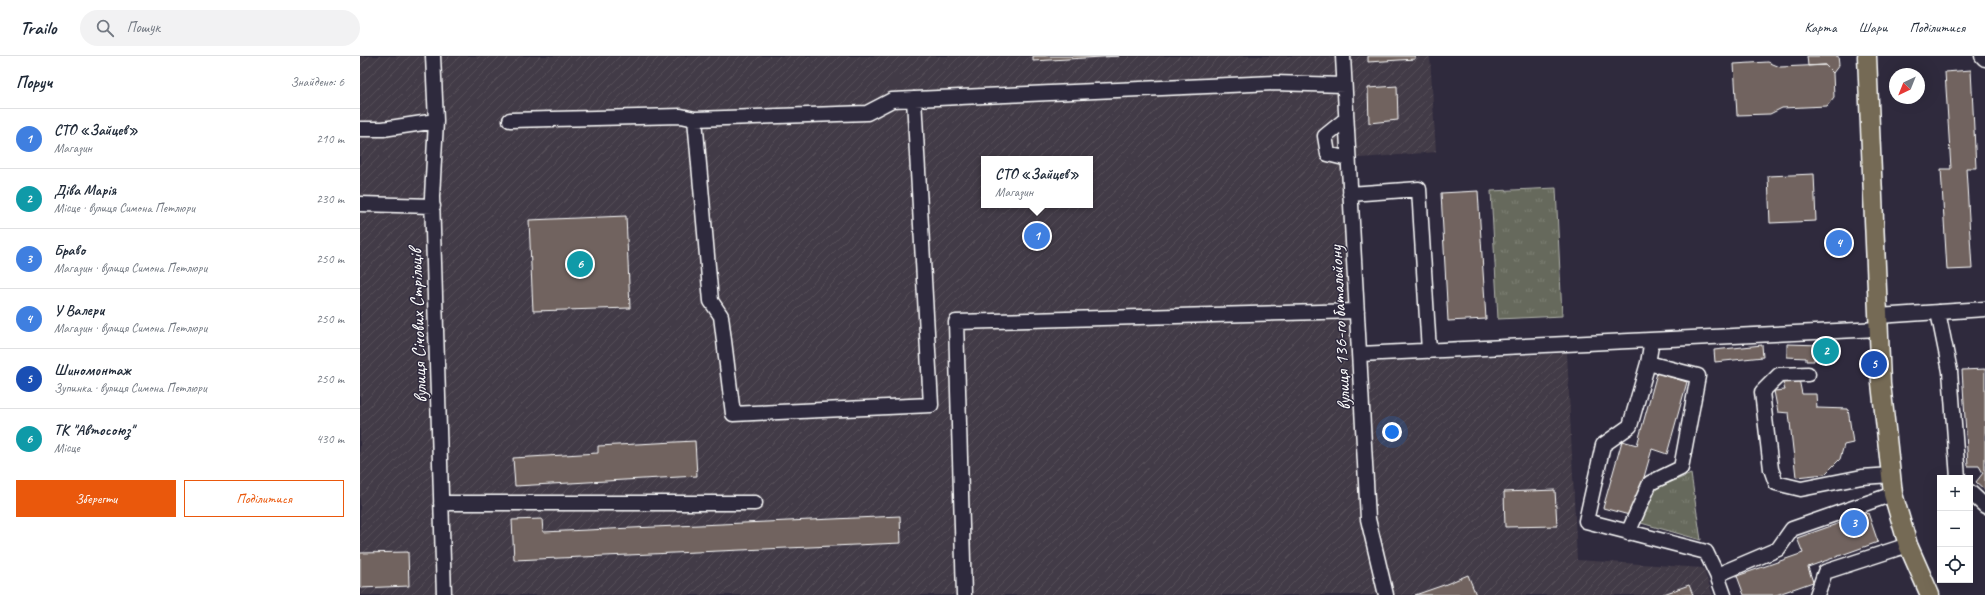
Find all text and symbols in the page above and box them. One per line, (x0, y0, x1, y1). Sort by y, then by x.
search box (80, 10, 360, 46)
text: Trailo (20, 16, 56, 40)
icon: search (94, 17, 116, 39)
text: Пошук (126, 18, 160, 37)
text: Карта (1805, 19, 1837, 36)
text: Шари (1859, 19, 1887, 36)
text: Поділитися (1909, 19, 1965, 36)
north arrow (1889, 68, 1925, 104)
text: Поруч (16, 72, 52, 93)
text: Знайдено: 6 (290, 74, 344, 90)
text: СТО «Зайцев» (54, 121, 138, 140)
text: 1 (26, 131, 32, 147)
text: 210 m (316, 131, 344, 147)
text: Магазин (54, 140, 92, 156)
popup (981, 156, 1093, 208)
text: СТО «Зайцев» (995, 165, 1079, 184)
text: Діва Марія (54, 181, 116, 200)
text: Магазин (995, 184, 1033, 200)
text: 2 (26, 191, 32, 207)
text: 230 m (316, 191, 344, 207)
text: Місце · вулиця Симона Петлюри (54, 200, 195, 216)
pin: 1 (1024, 221, 1050, 251)
pin: 4 (1826, 228, 1852, 258)
text: Браво (54, 241, 85, 260)
street label: вулиця 136-го батальйону (1324, 243, 1356, 411)
street label: вулиця Січових Стрільців (403, 244, 433, 403)
pin: 6 (567, 249, 593, 279)
text: 3 (26, 251, 32, 267)
text: 250 m (316, 251, 344, 267)
text: Магазин · вулиця Симона Петлюри (54, 260, 207, 276)
text: У Валери (54, 301, 104, 320)
text: 4 (26, 311, 32, 327)
text: 250 m (316, 311, 344, 327)
text: Магазин · вулиця Симона Петлюри (54, 320, 207, 336)
pin: 2 (1813, 336, 1839, 366)
pin: 5 (1861, 349, 1887, 379)
text: Шиномонтаж (54, 361, 131, 380)
text: 5 (26, 371, 32, 387)
text: 250 m (316, 371, 344, 387)
text: Зупинка · вулиця Симона Петлюри (54, 380, 207, 396)
text: ТК "Автосоюз" (54, 421, 134, 440)
your location (1382, 422, 1402, 442)
text: 6 (26, 431, 32, 447)
text: 430 m (316, 431, 344, 447)
text: Місце (54, 440, 80, 456)
map controls (1937, 475, 1973, 583)
button: + (1937, 475, 1973, 511)
button: Зберегти (16, 480, 176, 517)
button: Поділитися (184, 480, 344, 517)
pin: 3 (1841, 508, 1867, 538)
button: − (1937, 511, 1973, 547)
button: locate (1937, 547, 1973, 583)

